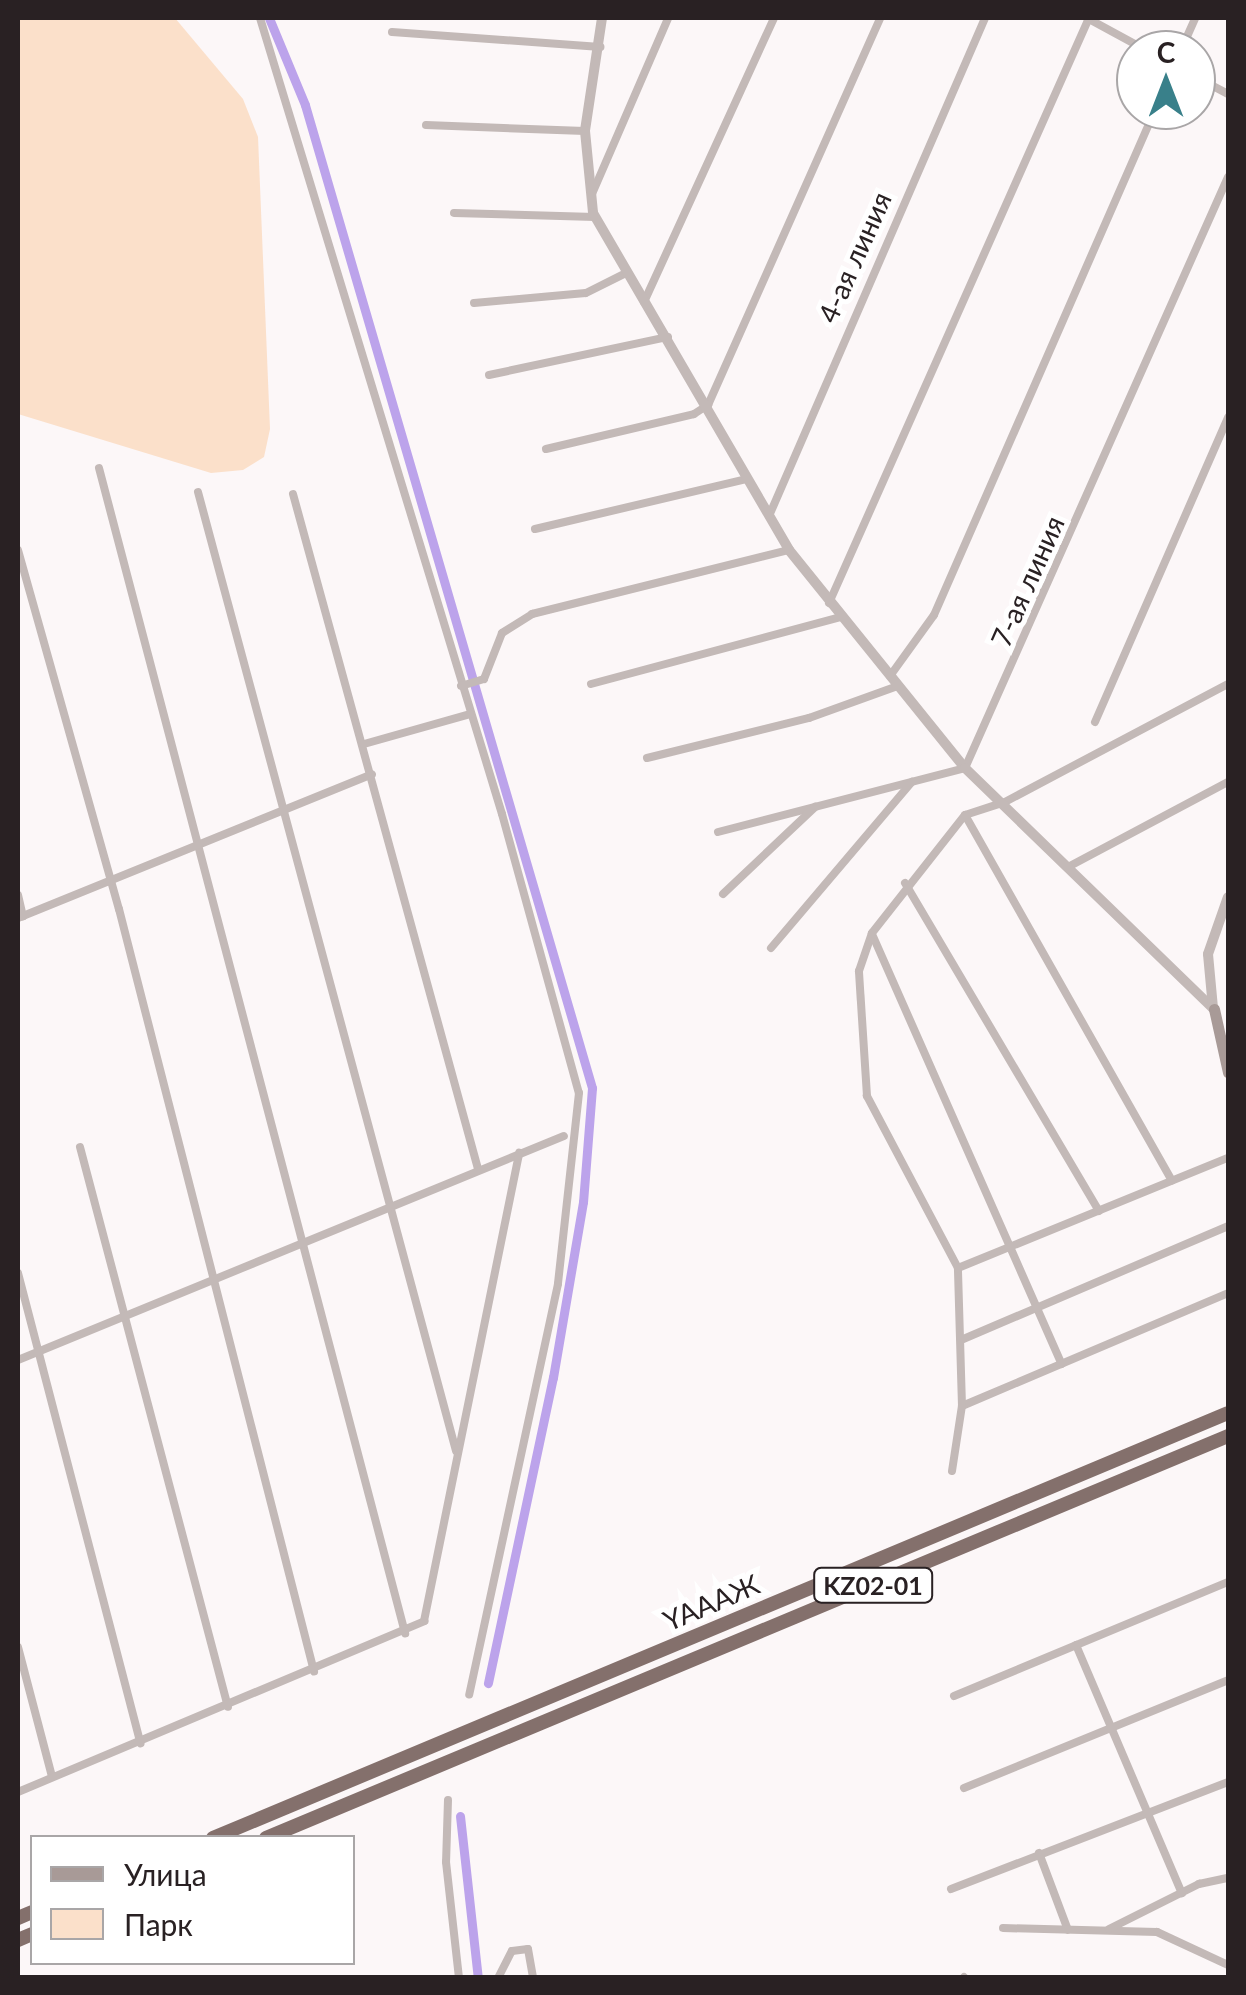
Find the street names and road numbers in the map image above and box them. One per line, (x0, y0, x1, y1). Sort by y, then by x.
street label: 4-ая линия (810, 186, 898, 328)
street label: 7-ая линия (983, 510, 1071, 652)
road number: KZ02-01 (813, 1565, 933, 1605)
street label: ҮАААЖ (658, 1567, 764, 1637)

